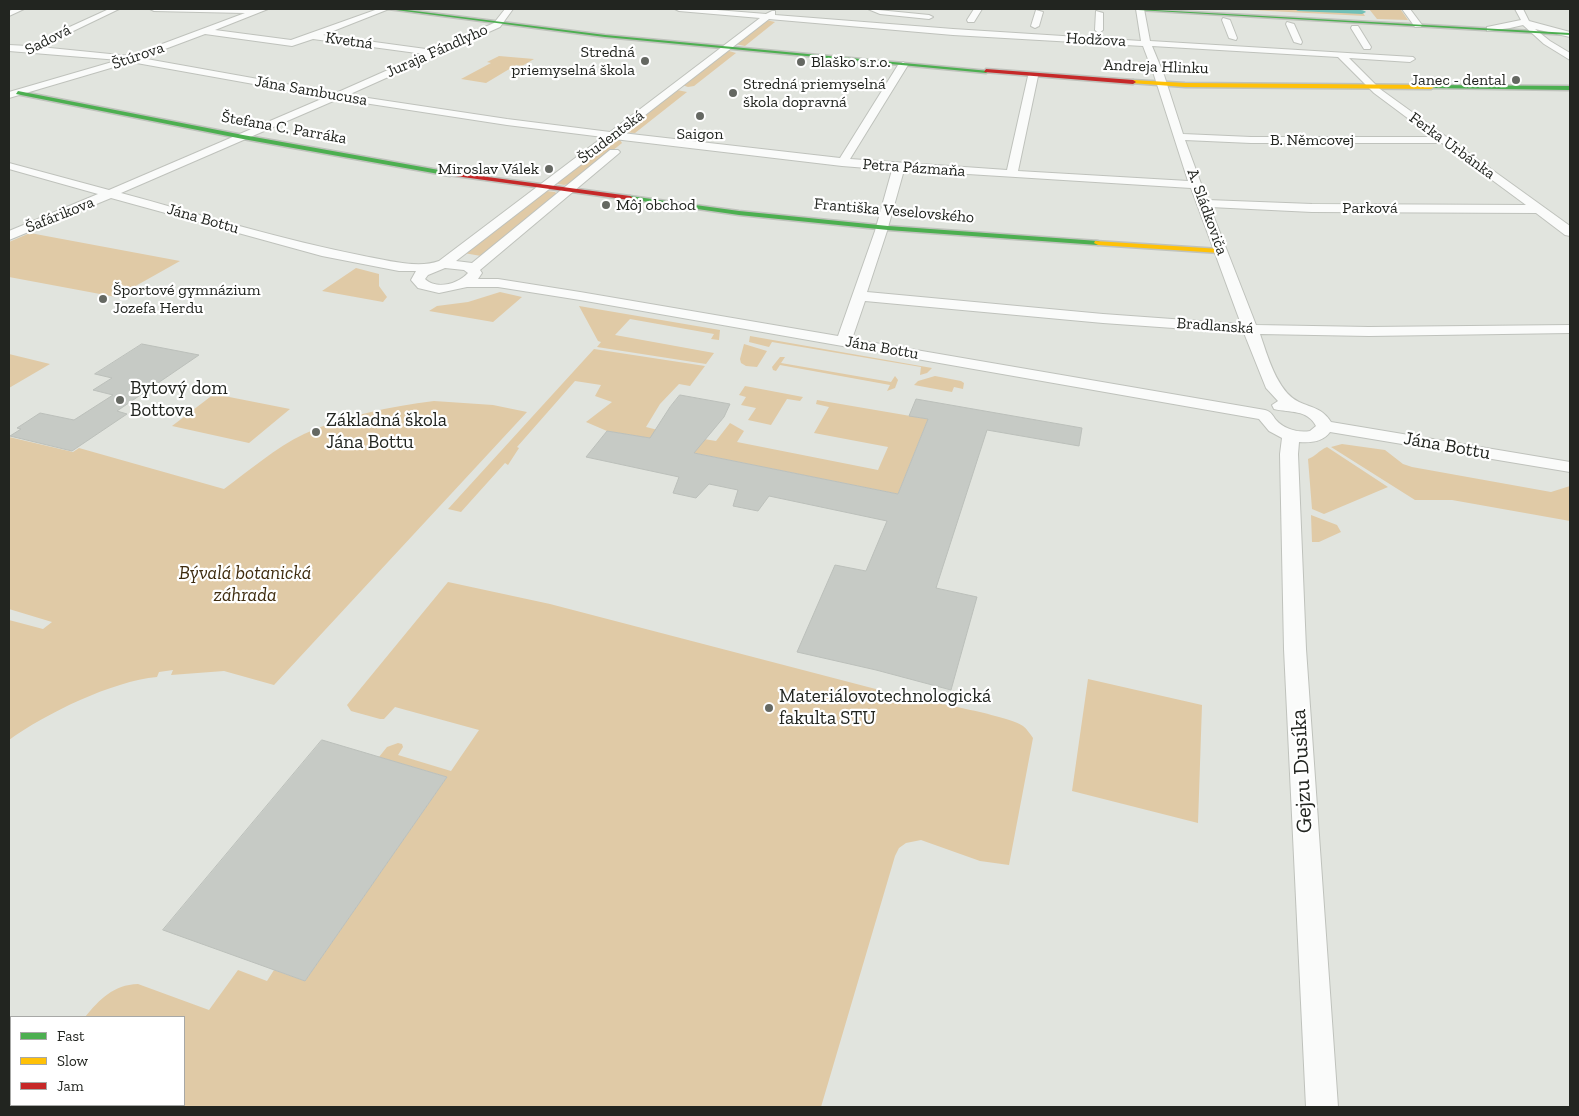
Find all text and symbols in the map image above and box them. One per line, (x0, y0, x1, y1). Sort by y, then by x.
street label: Sadová (22, 20, 74, 60)
street label: Juraja Fándlyho (383, 20, 491, 82)
street label: Kvetná (324, 28, 374, 54)
street label: Hodžova (1066, 29, 1126, 51)
street label: Štúrova (109, 38, 167, 74)
place label: Stredná priemyselná škola (512, 42, 635, 80)
place label: Blaško s.r.o. (811, 52, 891, 72)
marker: Stredná priemyselná škola (639, 55, 651, 67)
marker: Blaško s.r.o. (795, 56, 807, 68)
street label: Andreja Hlinku (1103, 56, 1209, 78)
place label: Janec - dental (1411, 70, 1506, 90)
street label: Jána Sambucusa (253, 72, 369, 110)
place label: Stredná priemyselná škola dopravná (743, 74, 886, 112)
marker: Janec - dental (1510, 74, 1522, 86)
marker: Stredná priemyselná škola dopravná (727, 87, 739, 99)
street label: Študentská (574, 106, 648, 168)
street label: Štefana C. Parráka (220, 108, 348, 148)
street label: Ferka Urbánka (1405, 108, 1499, 184)
marker: Saigon (694, 110, 706, 122)
place label: Saigon (677, 124, 723, 144)
street label: B. Němcovej (1270, 130, 1354, 150)
street label: Petra Pázmaňa (862, 155, 966, 181)
place label: Miroslav Válek (438, 159, 539, 179)
marker: Miroslav Válek (543, 163, 555, 175)
street label: A. Sládkoviča (1183, 166, 1231, 258)
street label: Šafárikova (23, 193, 97, 237)
street label: Františka Veselovského (813, 194, 975, 228)
place label: Môj obchod (616, 195, 696, 215)
street label: Parková (1342, 198, 1398, 218)
marker: Môj obchod (600, 199, 612, 211)
street label: Jána Bottu (165, 200, 241, 238)
place label: Športové gymnázium Jozefa Herdu (113, 280, 261, 318)
marker: Športové gymnázium Jozefa Herdu (97, 293, 109, 305)
street label: Bradlanská (1176, 314, 1254, 338)
street label: Jána Bottu (844, 332, 920, 364)
place label: Bytový dom Bottova (130, 378, 228, 422)
marker: Bytový dom Bottova (114, 394, 126, 406)
place label: Základná škola Jána Bottu (326, 410, 447, 454)
marker: Základná škola Jána Bottu (310, 426, 322, 438)
street label: Jána Bottu (1402, 427, 1492, 465)
park label: Bývalá botanická záhrada (179, 563, 311, 607)
place label: Materiálovotechnologická fakulta STU (779, 686, 991, 730)
marker: Materiálovotechnologická fakulta STU (763, 702, 775, 714)
street label: Gejzu Dusíka (1286, 708, 1318, 834)
legend (10, 1016, 185, 1106)
text: Fast (57, 1027, 85, 1045)
text: Slow (57, 1052, 88, 1070)
text: Jam (57, 1077, 84, 1095)

